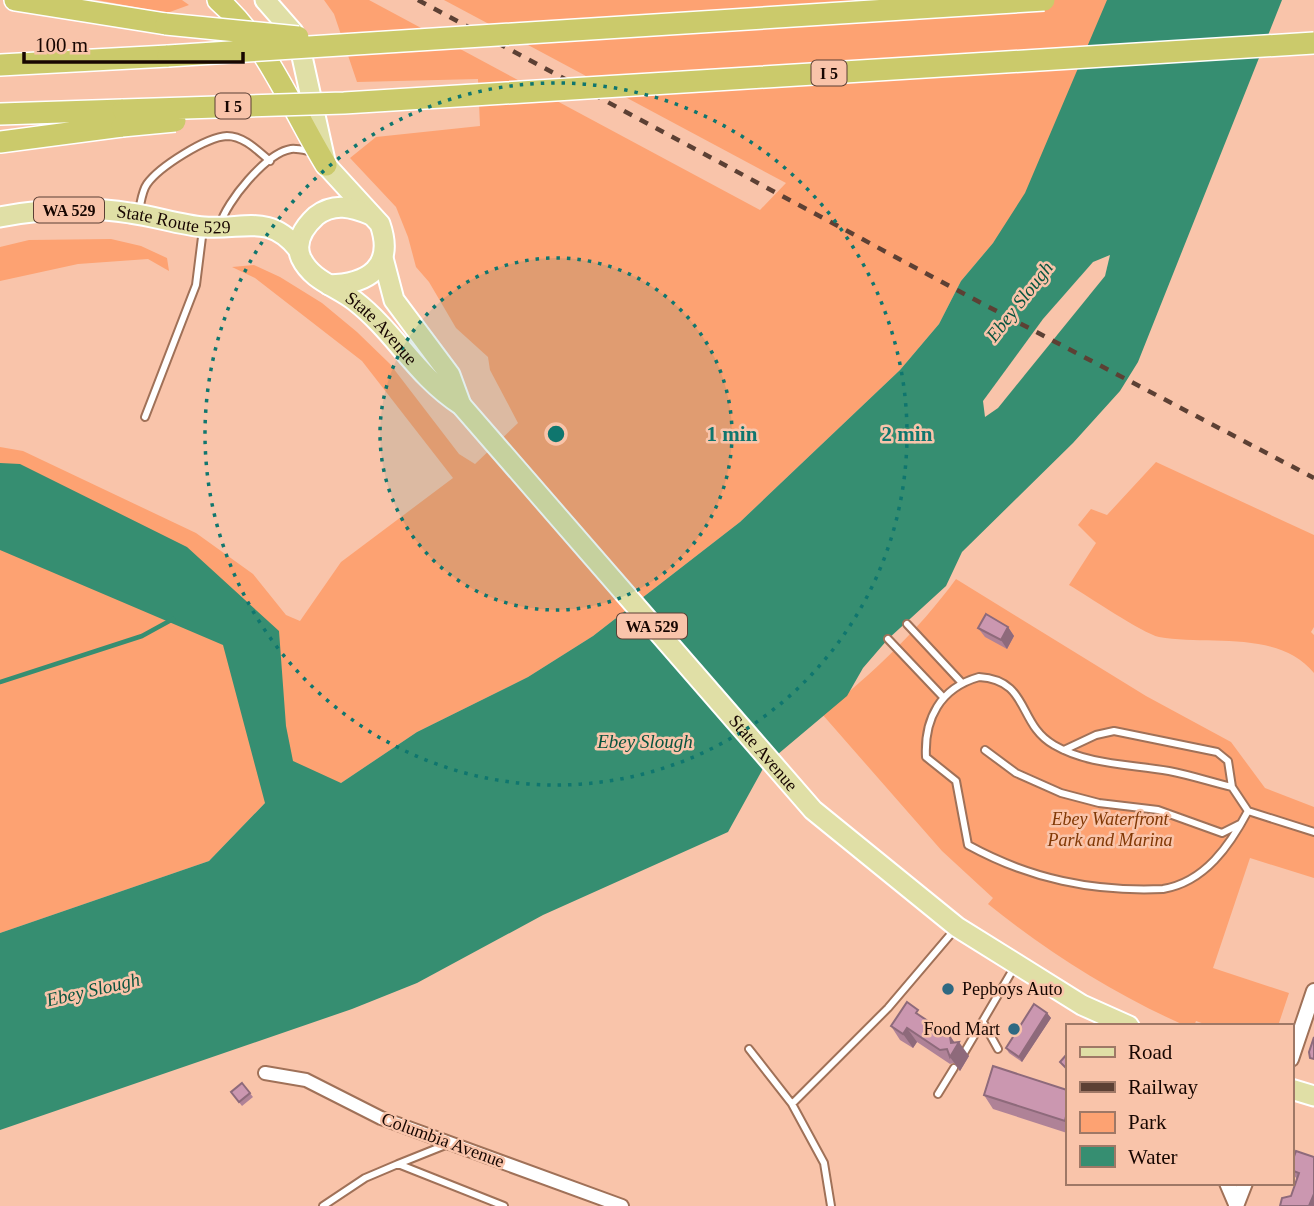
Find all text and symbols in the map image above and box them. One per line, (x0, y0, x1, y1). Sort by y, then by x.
scale bar (24, 21, 243, 65)
text: 100 m (35, 33, 88, 57)
road number: I 5 (812, 60, 846, 86)
road number: I 5 (216, 94, 250, 118)
road number: WA 529 (34, 198, 104, 222)
street label: State Route 529 (116, 201, 231, 237)
water label: Ebey Slough (981, 257, 1057, 346)
street label: State Avenue (342, 287, 421, 369)
centre of rings (544, 422, 568, 446)
text: 1 min (707, 422, 758, 446)
text: 2 min (882, 422, 933, 446)
road number: WA 529 (617, 614, 687, 638)
street label: State Avenue (725, 711, 802, 795)
water label: Ebey Slough (596, 731, 693, 752)
park label: Ebey Waterfront Park and Marina (1047, 809, 1173, 850)
water label: Ebey Slough (43, 969, 142, 1011)
place label: Pepboys Auto (962, 979, 1063, 999)
marker: Pepboys Auto (940, 981, 956, 997)
place label: Food Mart (924, 1019, 1000, 1039)
marker: Food Mart (1006, 1021, 1022, 1037)
legend (1066, 1024, 1293, 1185)
text: Road (1128, 1040, 1173, 1064)
text: Railway (1128, 1075, 1198, 1099)
street label: Columbia Avenue (379, 1109, 507, 1171)
text: Park (1128, 1110, 1167, 1134)
text: Water (1128, 1145, 1178, 1169)

